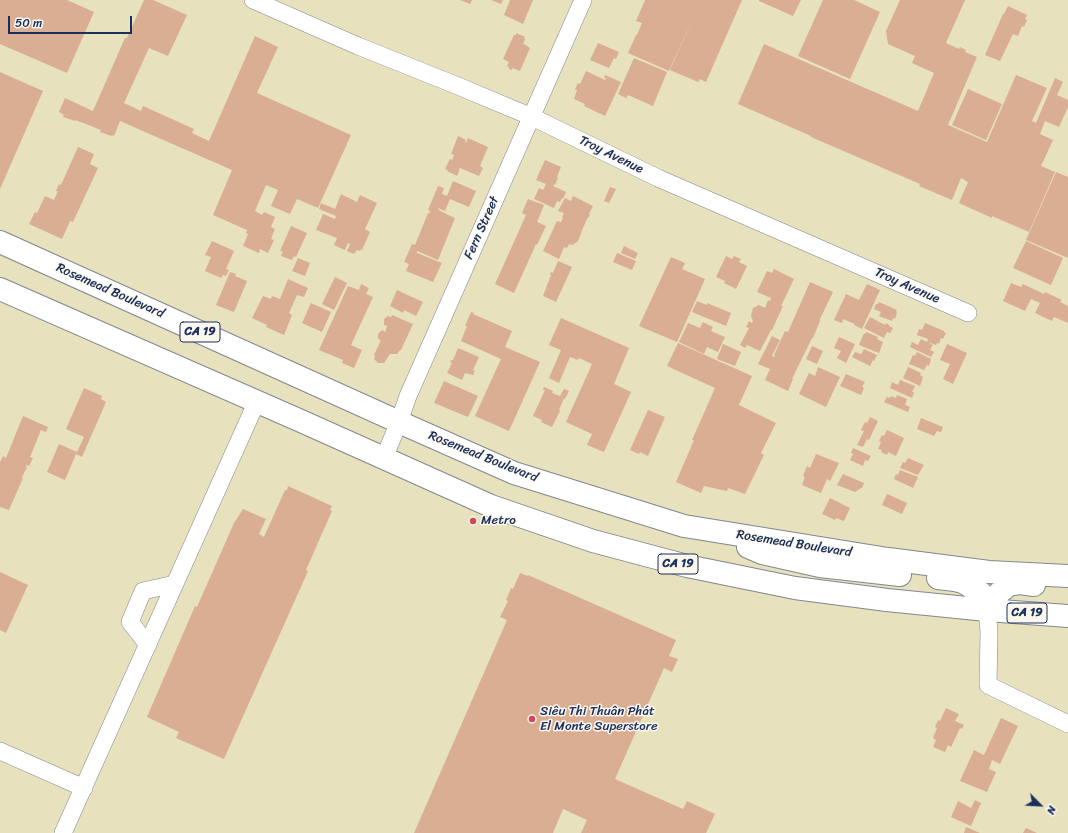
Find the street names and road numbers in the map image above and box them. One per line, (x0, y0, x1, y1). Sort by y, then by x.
street label: Troy Avenue (576, 133, 646, 177)
street label: Fern Street (461, 194, 503, 262)
street label: Rosemead Boulevard (54, 260, 166, 322)
street label: Troy Avenue (872, 265, 942, 307)
road number: CA 19 (180, 322, 220, 342)
street label: Rosemead Boulevard (426, 428, 540, 486)
street label: Rosemead Boulevard (735, 527, 853, 561)
road number: CA 19 (658, 554, 698, 574)
road number: CA 19 (1007, 603, 1047, 623)

